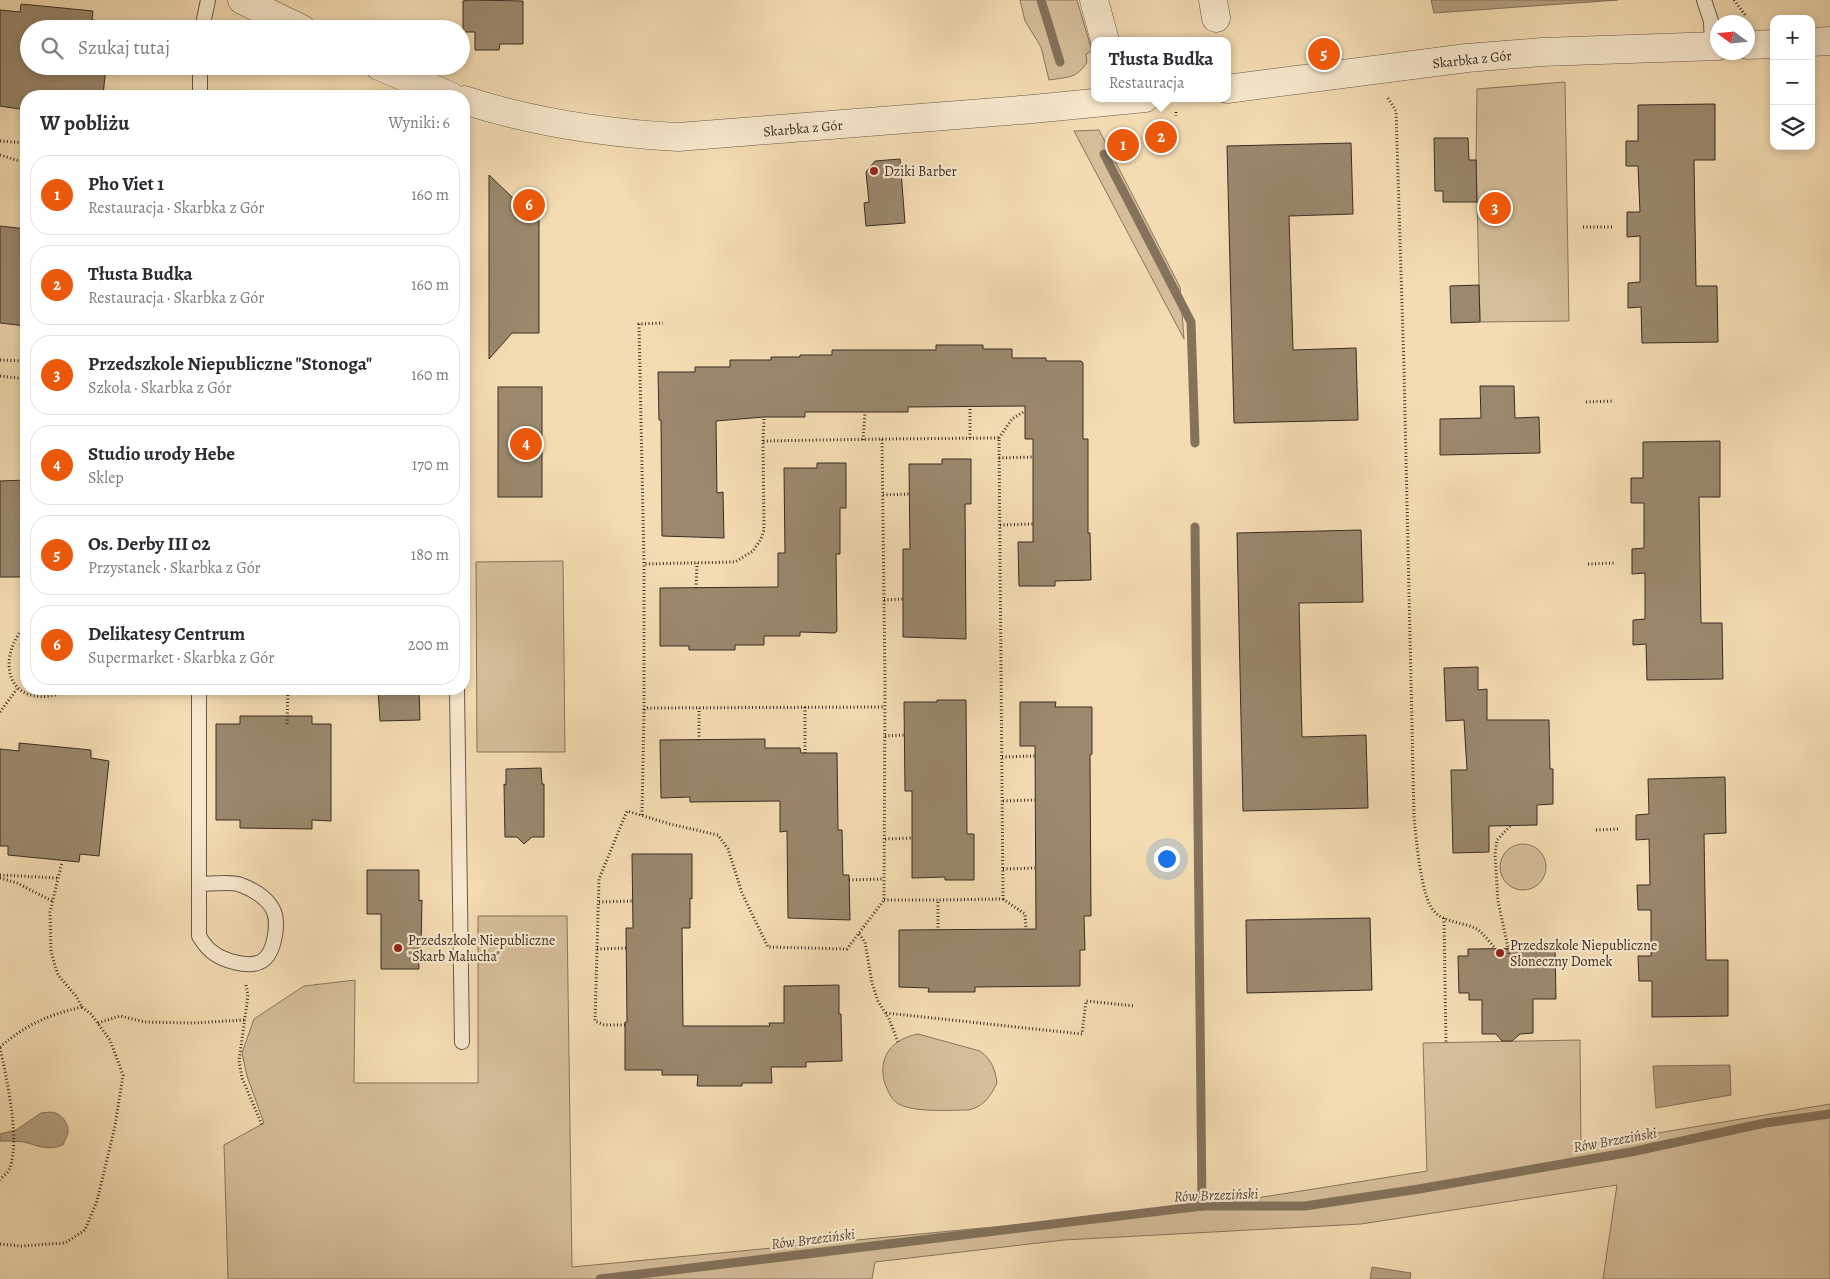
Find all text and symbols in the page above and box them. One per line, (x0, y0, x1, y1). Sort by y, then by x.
north arrow (1710, 15, 1755, 60)
map controls (1770, 15, 1815, 150)
button: + (1770, 15, 1815, 60)
search box (20, 20, 470, 75)
icon: search (38, 34, 66, 62)
text: Szukaj tutaj (78, 35, 170, 61)
pin: 5 (1308, 35, 1340, 73)
popup (1091, 37, 1231, 102)
text: Tłusta Budka (1109, 46, 1213, 72)
street label: Skarbka z Gór (1432, 46, 1513, 73)
button: − (1770, 60, 1815, 105)
text: Restauracja (1109, 72, 1185, 94)
button: layers (1770, 105, 1815, 150)
text: W pobliżu (40, 109, 129, 137)
text: Wyniki: 6 (388, 112, 450, 134)
street label: Skarbka z Gór (763, 116, 844, 141)
pin: 2 (1145, 118, 1177, 156)
pin: 1 (1107, 126, 1139, 164)
place label: Dziki Barber (884, 162, 958, 181)
marker: Dziki Barber (868, 165, 880, 177)
text: Pho Viet 1 (88, 171, 164, 197)
text: 1 (54, 184, 60, 206)
text: 160 m (411, 184, 449, 206)
pin: 6 (513, 186, 545, 224)
pin: 3 (1479, 189, 1511, 227)
text: Restauracja · Skarbka z Gór (88, 197, 264, 219)
text: Tłusta Budka (88, 261, 193, 287)
text: 2 (53, 274, 61, 296)
text: 160 m (411, 274, 449, 296)
text: Restauracja · Skarbka z Gór (88, 287, 264, 309)
text: Przedszkole Niepubliczne "Stonoga" (88, 351, 372, 377)
text: 3 (54, 364, 60, 386)
text: 160 m (411, 364, 449, 386)
text: Szkoła · Skarbka z Gór (88, 377, 232, 399)
pin: 4 (510, 425, 542, 463)
text: Studio urody Hebe (88, 441, 235, 467)
text: 4 (53, 454, 61, 476)
text: 170 m (412, 454, 449, 476)
text: Sklep (88, 467, 124, 489)
text: Os. Derby III 02 (88, 531, 210, 557)
text: 5 (54, 544, 60, 566)
text: 180 m (411, 544, 449, 566)
text: Przystanek · Skarbka z Gór (88, 557, 261, 579)
text: Delikatesy Centrum (88, 621, 245, 647)
text: 6 (53, 634, 61, 656)
text: 200 m (408, 634, 449, 656)
text: Supermarket · Skarbka z Gór (88, 647, 274, 669)
your location (1154, 846, 1180, 872)
place label: Przedszkole Niepubliczne "Skarb Malucha" (408, 931, 555, 966)
place label: Przedszkole Niepubliczne Słoneczny Domek (1510, 936, 1657, 971)
marker: Przedszkole Niepubliczne "Skarb Malucha" (392, 942, 404, 954)
marker: Przedszkole Niepubliczne Słoneczny Domek (1494, 947, 1506, 959)
water label: Rów Brzeziński (1572, 1123, 1658, 1157)
water label: Rów Brzeziński (1173, 1184, 1259, 1206)
water label: Rów Brzeziński (770, 1224, 856, 1254)

